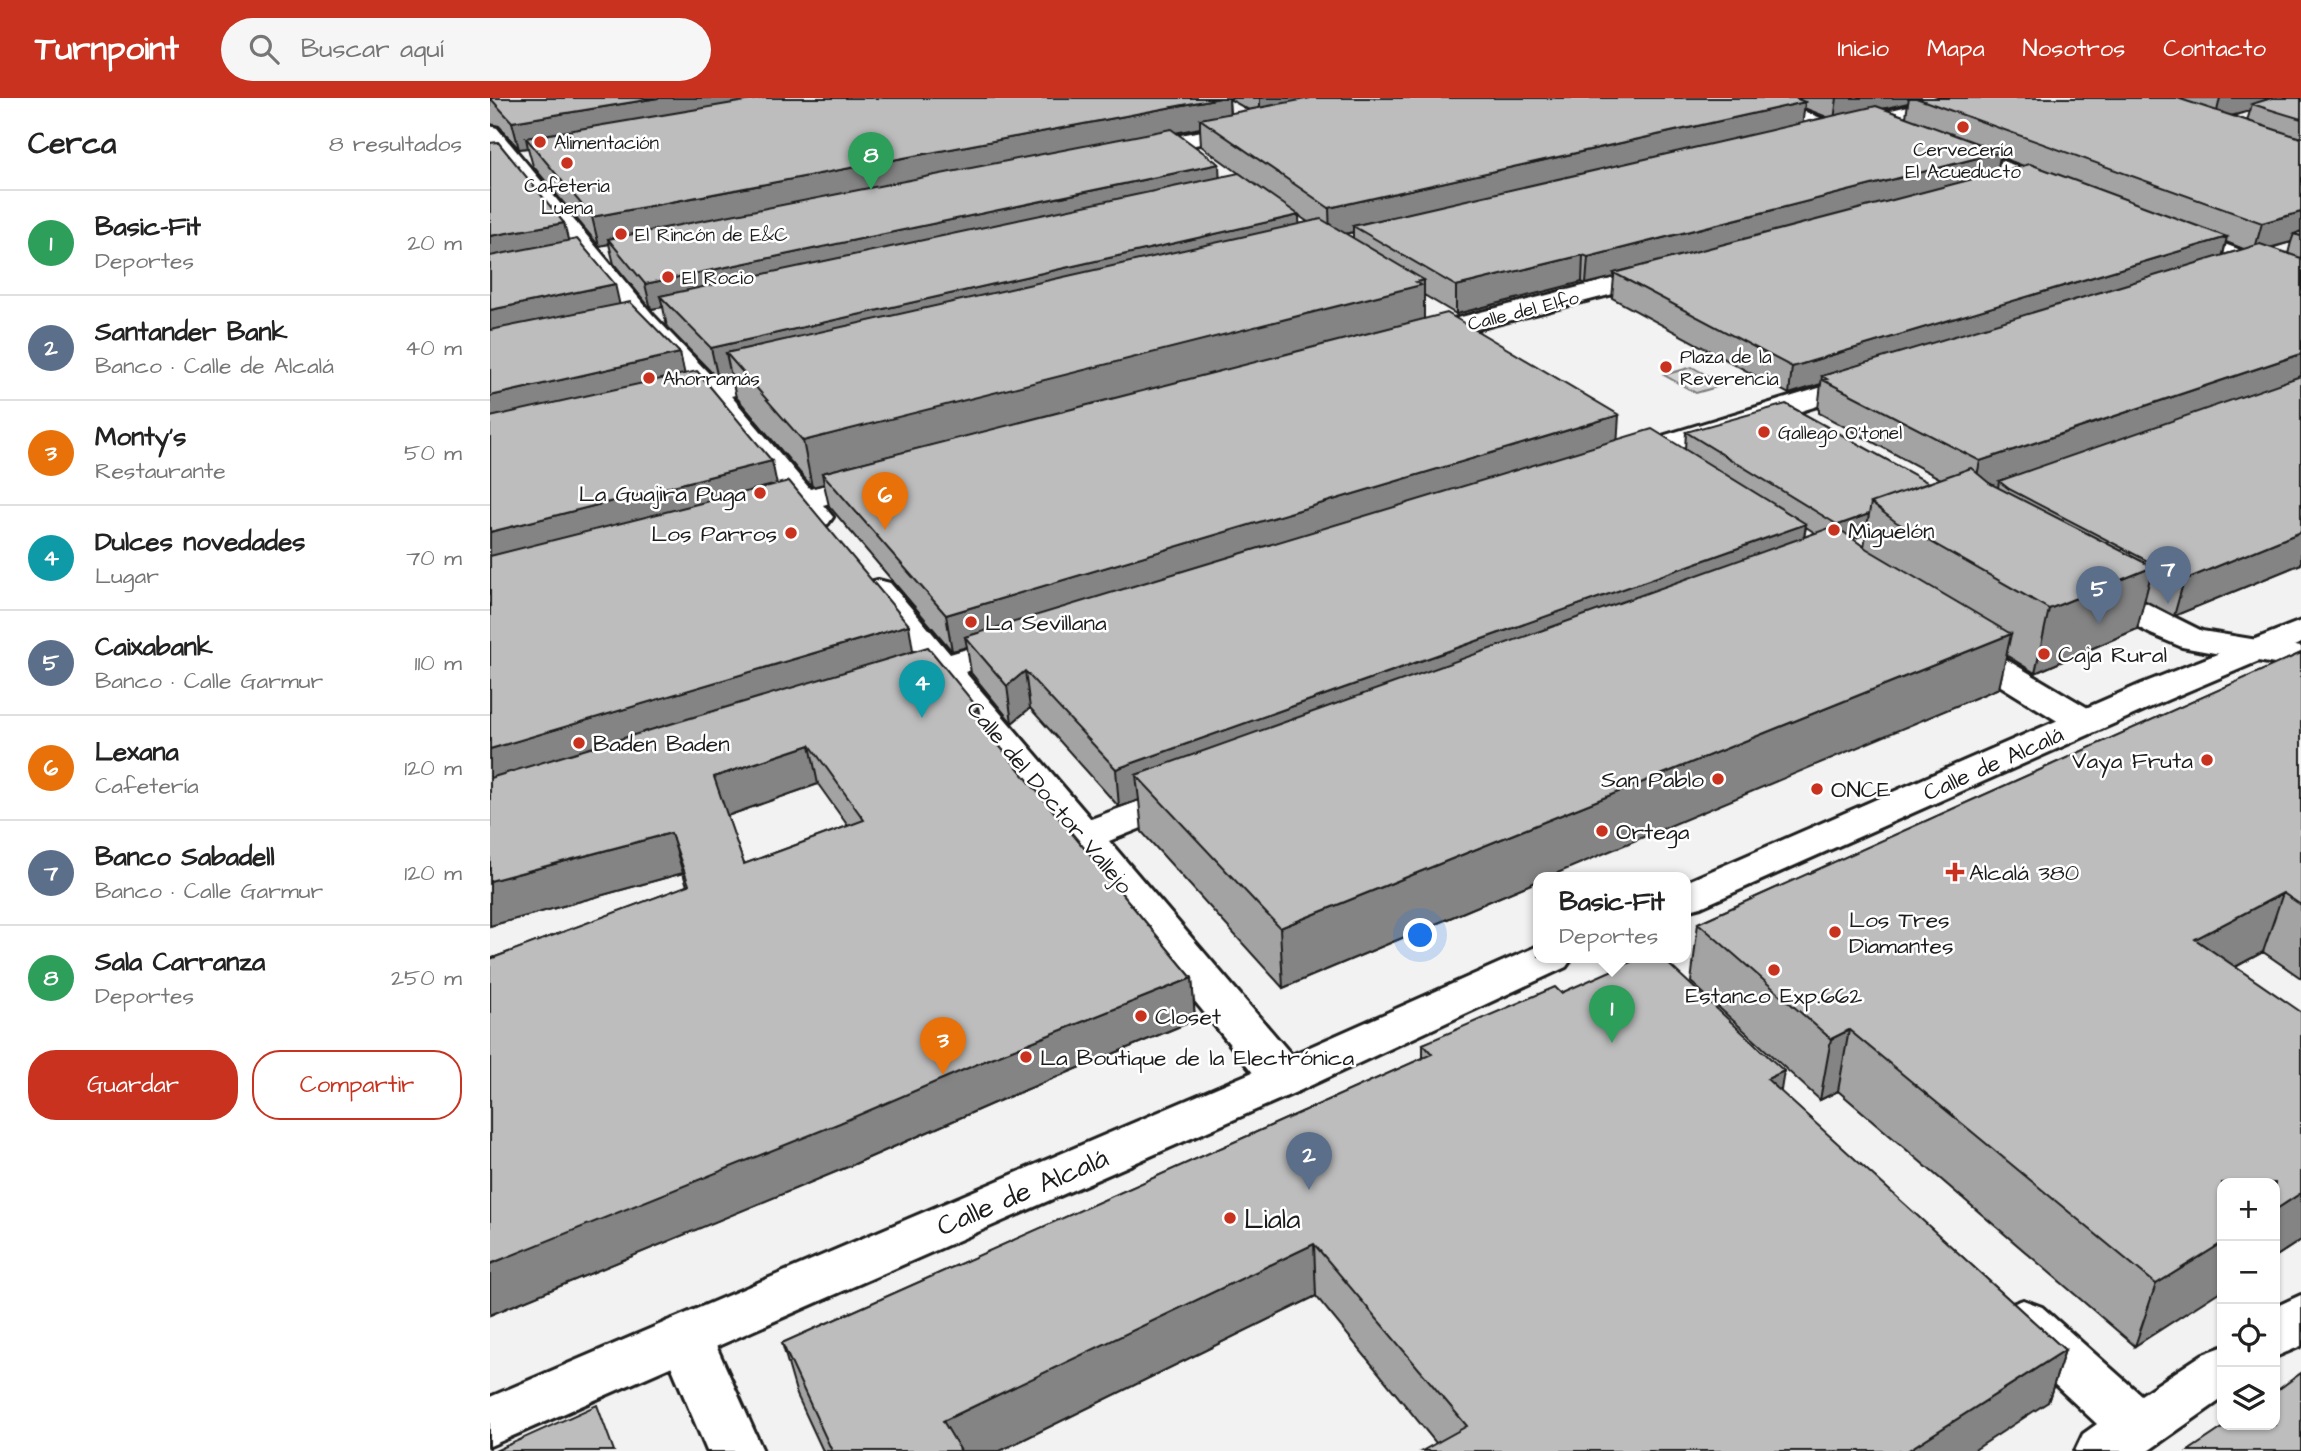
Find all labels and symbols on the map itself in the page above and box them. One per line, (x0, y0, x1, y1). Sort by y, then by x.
marker: Cervecería El Acueducto (1955, 119, 1971, 135)
place label: Alimentación (554, 130, 659, 157)
pin: 8 (848, 132, 894, 190)
marker: Alimentación (532, 134, 548, 150)
place label: Cervecería El Acueducto (1905, 137, 2021, 186)
marker: Cafeteria Luena (559, 155, 575, 171)
place label: Cafeteria Luena (524, 173, 610, 222)
place label: El Rincón de E&C (635, 222, 788, 249)
marker: El Rincón de E&C (613, 226, 629, 242)
place label: El Rocio (682, 265, 754, 292)
marker: El Rocio (660, 269, 676, 285)
street label: Calle del Elfo (1465, 285, 1582, 338)
place label: Plaza de la Reverencia (1680, 344, 1779, 393)
marker: Plaza de la Reverencia (1658, 359, 1674, 375)
place label: Ahorramás (663, 366, 760, 393)
marker: Ahorramás (641, 370, 657, 386)
place label: Gallego O'tonel (1778, 420, 1902, 448)
marker: Gallego O'tonel (1756, 424, 1772, 440)
pin: 6 (862, 472, 908, 530)
place label: La Guajira Puga (579, 478, 746, 511)
marker: La Guajira Puga (752, 485, 768, 501)
place label: Miguelón (1848, 515, 1935, 548)
place label: Los Parros (651, 518, 777, 550)
marker: Miguelón (1826, 522, 1842, 538)
marker: Los Parros (783, 525, 799, 541)
pin: 7 (2145, 546, 2191, 604)
pin: 5 (2076, 566, 2122, 624)
place label: La Sevillana (985, 607, 1107, 639)
marker: La Sevillana (963, 614, 979, 630)
place label: Caja Rural (2058, 639, 2167, 671)
marker: Caja Rural (2036, 646, 2052, 662)
pin: 4 (899, 660, 945, 718)
street label: Calle del Doctor Vallejo (959, 694, 1140, 901)
street label: Calle de Alcalá (1918, 719, 2069, 809)
place label: Baden Baden (593, 728, 730, 760)
marker: Baden Baden (571, 735, 587, 751)
place label: Vaya Fruta (2072, 745, 2193, 778)
marker: Vaya Fruta (2199, 752, 2215, 768)
place label: San Pablo (1601, 764, 1704, 796)
marker: San Pablo (1710, 771, 1726, 787)
place label: ONCE (1831, 774, 1891, 806)
marker: ONCE (1809, 781, 1825, 797)
place label: Ortega (1616, 816, 1690, 849)
marker: Ortega (1594, 823, 1610, 839)
place label: Alcalá 380 (1969, 857, 2079, 889)
marker: Alcalá 380 (1947, 864, 1963, 880)
place label: Los Tres Diamantes (1849, 904, 1954, 962)
your location (1403, 918, 1437, 952)
marker: Los Tres Diamantes (1827, 924, 1843, 940)
marker: Estanco Exp.662 (1766, 962, 1782, 978)
place label: Estanco Exp.662 (1686, 980, 1862, 1012)
pin: 1 (1589, 985, 1635, 1043)
place label: Closet (1155, 1001, 1222, 1033)
marker: Closet (1133, 1008, 1149, 1024)
pin: 3 (920, 1017, 966, 1075)
place label: La Boutique de la Electrónica (1040, 1042, 1354, 1074)
marker: La Boutique de la Electrónica (1018, 1049, 1034, 1065)
pin: 2 (1286, 1132, 1332, 1190)
street label: Calle de Alcalá (931, 1139, 1114, 1246)
place label: Liala (1244, 1200, 1301, 1239)
marker: Liala (1222, 1210, 1238, 1226)

